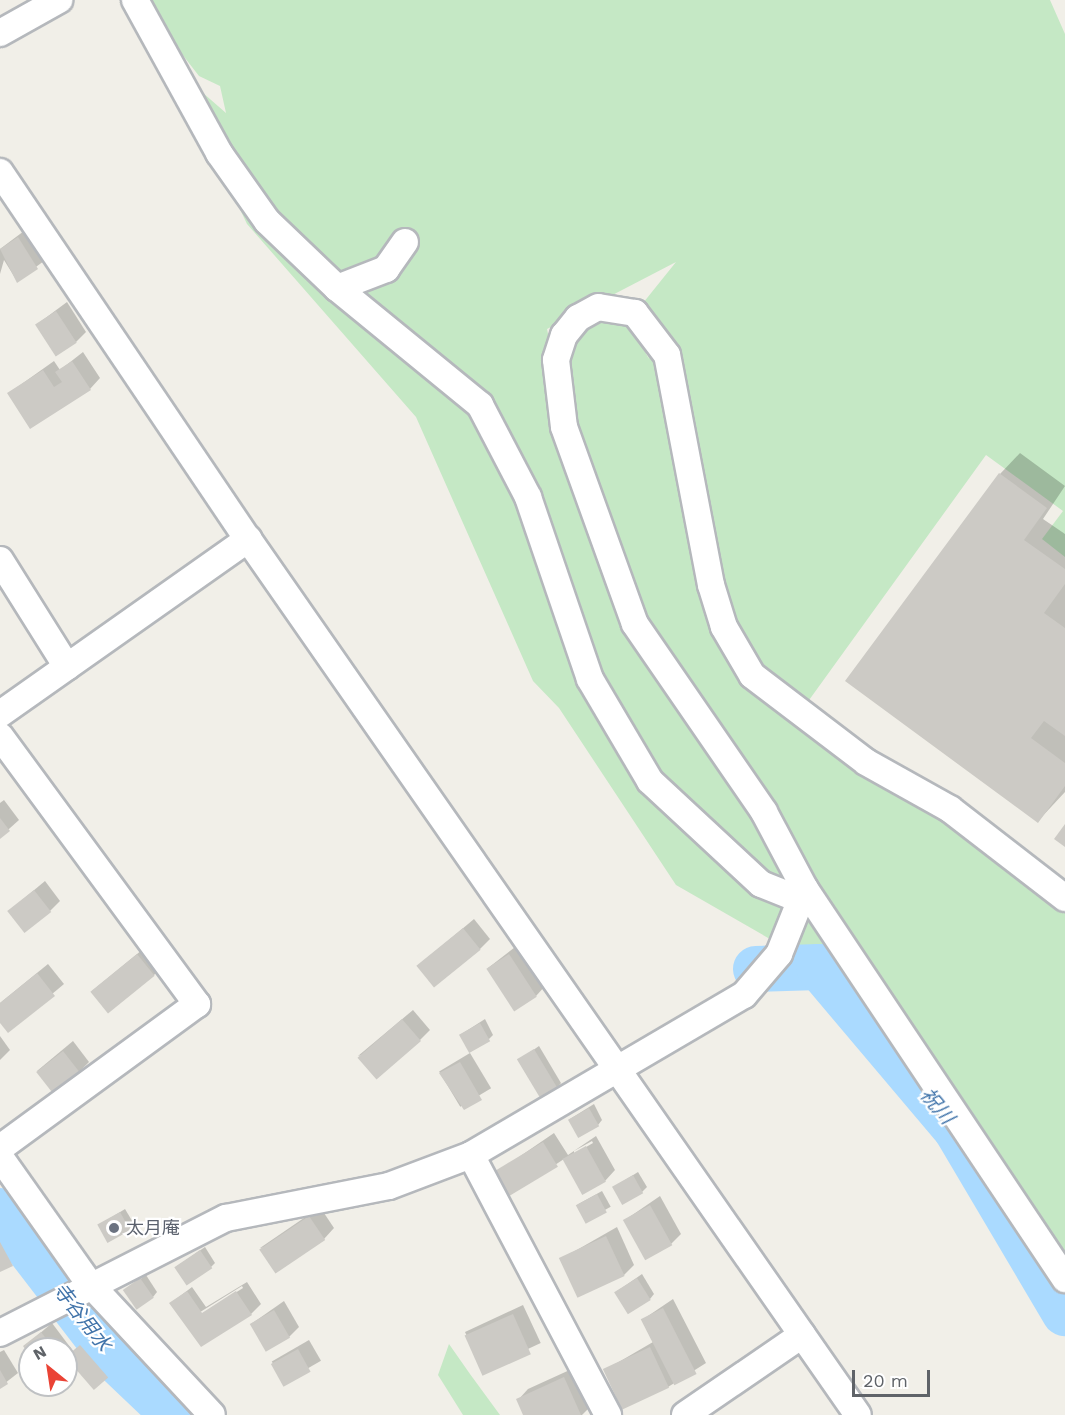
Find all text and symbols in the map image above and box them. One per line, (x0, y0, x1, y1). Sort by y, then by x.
water label: 祝川 (915, 1083, 959, 1129)
place label: 太月庵 (126, 1217, 180, 1239)
marker: 太月庵 (107, 1221, 121, 1235)
water label: 寺谷用水 (48, 1278, 116, 1356)
north arrow (18, 1337, 78, 1397)
text: N (30, 1342, 50, 1364)
scale bar (855, 1358, 933, 1396)
text: 20 m (863, 1370, 908, 1391)

